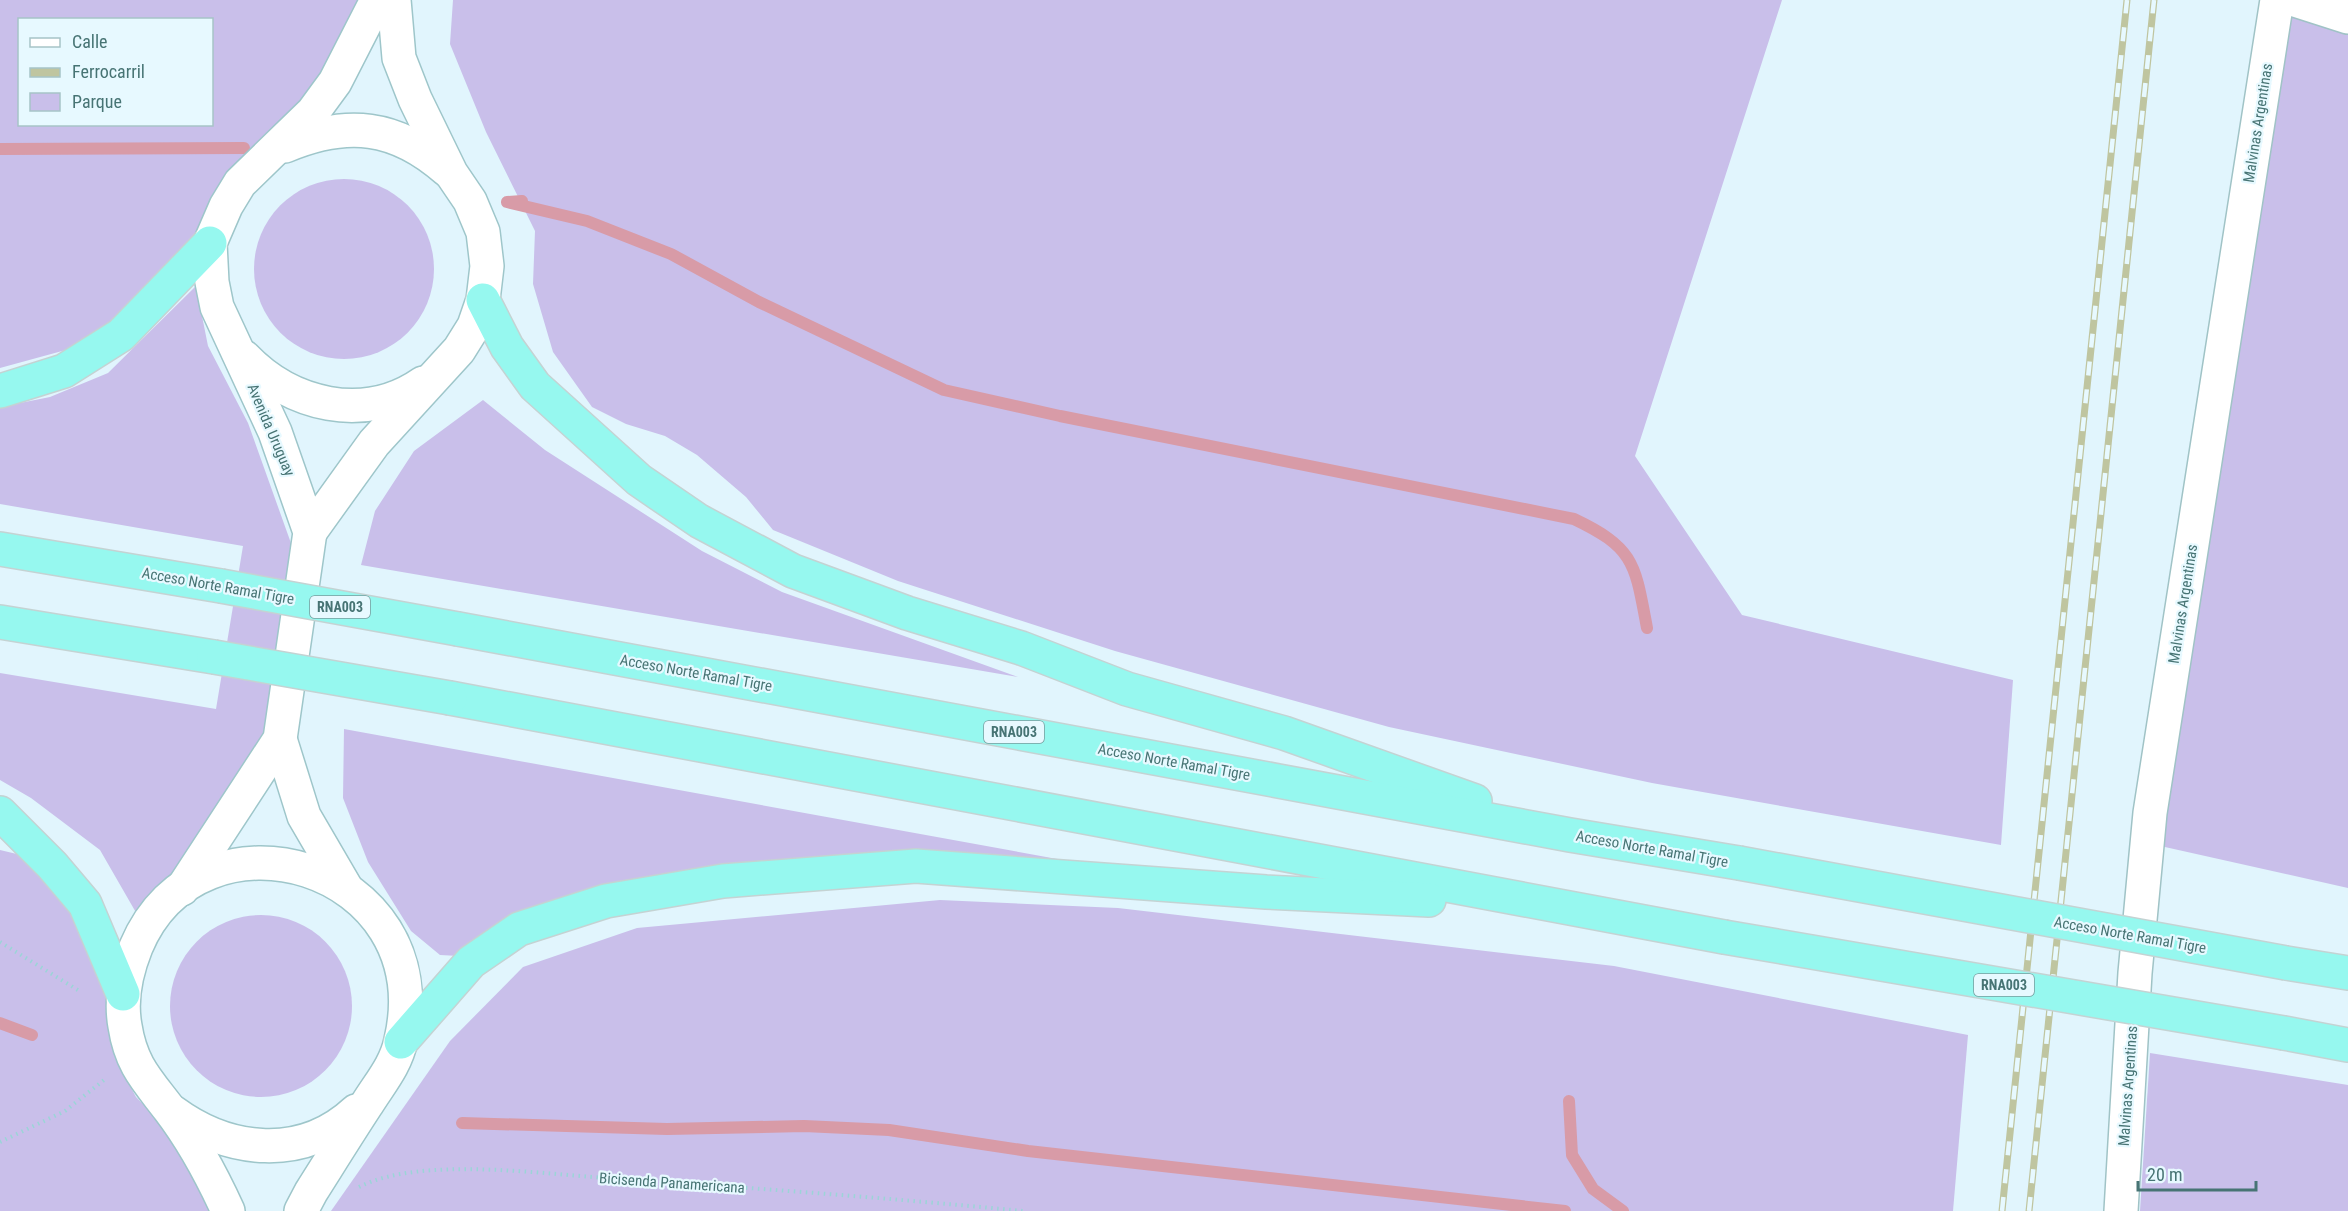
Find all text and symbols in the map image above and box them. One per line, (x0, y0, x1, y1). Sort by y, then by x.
legend (18, 18, 213, 126)
text: Calle (72, 31, 108, 52)
text: Ferrocarril (72, 61, 145, 82)
street label: Malvinas Argentinas (2240, 62, 2276, 184)
text: Parque (72, 91, 122, 112)
street label: Avenida Uruguay (243, 381, 299, 479)
street label: Malvinas Argentinas (2165, 543, 2201, 665)
street label: Acceso Norte Ramal Tigre (140, 564, 296, 608)
road number: RNA003 (310, 596, 370, 618)
street label: Acceso Norte Ramal Tigre (618, 651, 774, 695)
road number: RNA003 (984, 721, 1044, 743)
street label: Acceso Norte Ramal Tigre (1096, 740, 1252, 784)
street label: Acceso Norte Ramal Tigre (1574, 827, 1730, 871)
street label: Acceso Norte Ramal Tigre (2052, 913, 2208, 957)
road number: RNA003 (1974, 974, 2034, 996)
street label: Malvinas Argentinas (2115, 1025, 2141, 1147)
scale bar (2138, 1154, 2256, 1192)
text: 20 m (2147, 1164, 2182, 1185)
street label: Bicisenda Panamericana (599, 1169, 745, 1197)

